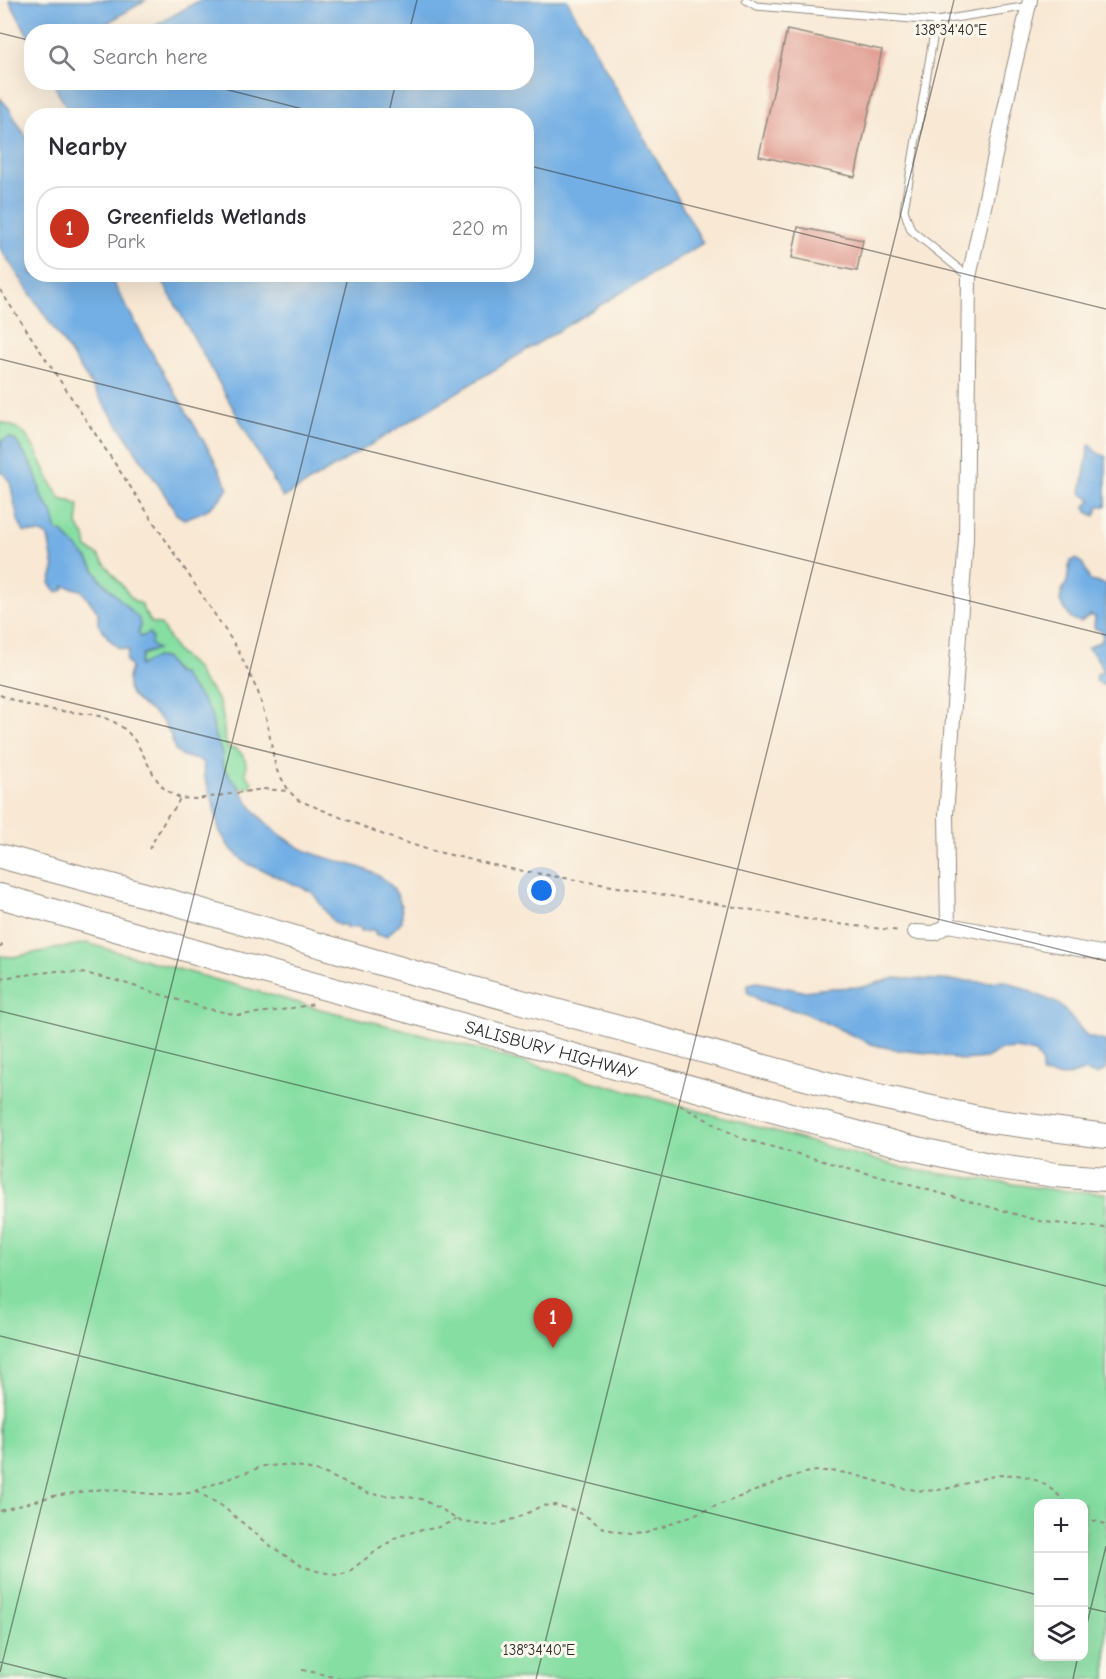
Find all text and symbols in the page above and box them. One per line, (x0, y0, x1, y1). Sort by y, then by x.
text: 138°34'40"E (915, 21, 987, 39)
search box (24, 24, 534, 90)
icon: search (45, 41, 78, 74)
text: Search here (93, 44, 208, 70)
text: Nearby (48, 132, 127, 162)
text: Greenfields Wetlands (107, 204, 306, 230)
text: 1 (66, 217, 73, 240)
text: 220 m (452, 217, 508, 240)
text: Park (107, 230, 145, 253)
your location (527, 876, 556, 905)
street label: SALISBURY HIGHWAY (463, 1016, 640, 1083)
pin: 1 (534, 1298, 572, 1348)
map controls (1034, 1499, 1088, 1661)
button: + (1034, 1499, 1088, 1553)
button: − (1034, 1553, 1088, 1607)
button: layers (1034, 1607, 1088, 1661)
text: 138°34'40"E (503, 1641, 575, 1659)

